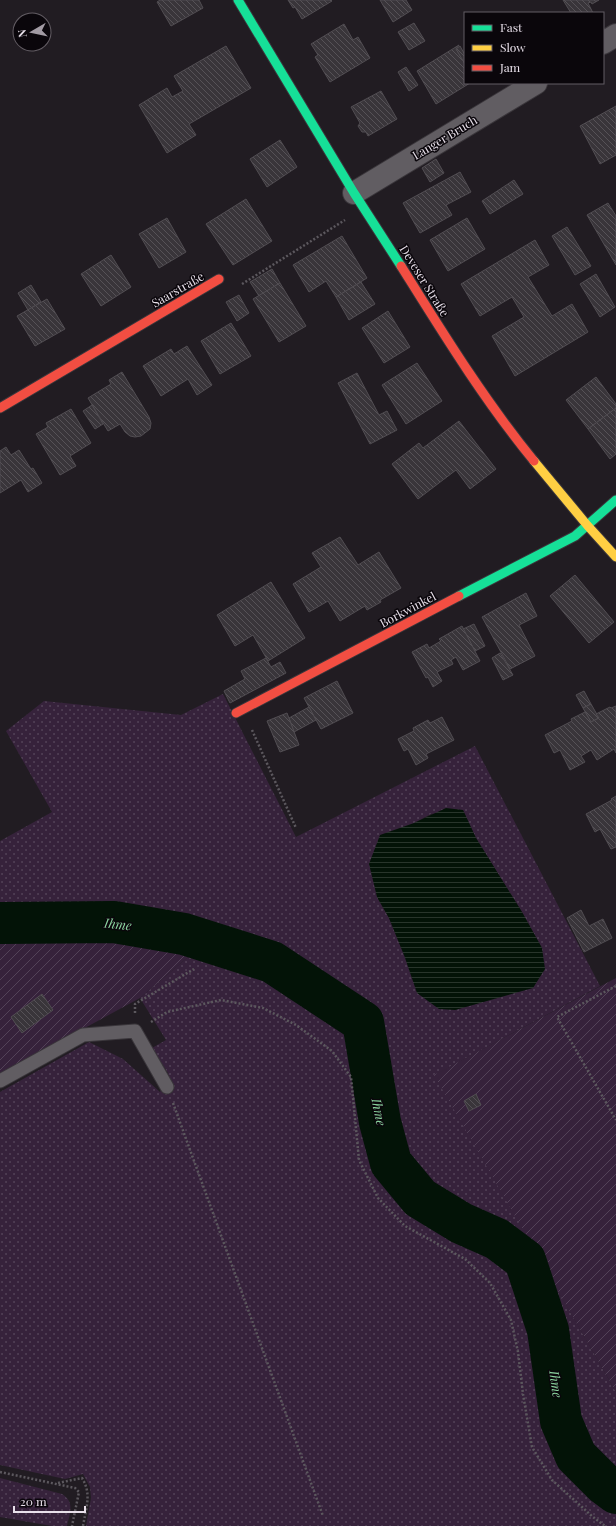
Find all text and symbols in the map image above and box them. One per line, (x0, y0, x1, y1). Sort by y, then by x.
north arrow (12, 12, 52, 52)
legend (464, 12, 604, 84)
text: Fast (500, 19, 523, 35)
text: N (14, 28, 30, 39)
text: Slow (500, 39, 526, 55)
text: Jam (499, 59, 521, 75)
street label: Langer Bruch (409, 111, 480, 163)
street label: Deveser Straße (397, 242, 453, 319)
street label: Saarstraße (148, 268, 207, 311)
street label: Borkwinkel (377, 587, 439, 631)
water label: Ihme (103, 914, 133, 933)
water label: Ihme (368, 1096, 391, 1127)
water label: Ihme (546, 1368, 567, 1399)
scale bar (14, 1488, 85, 1514)
text: 20 m (20, 1493, 47, 1509)

